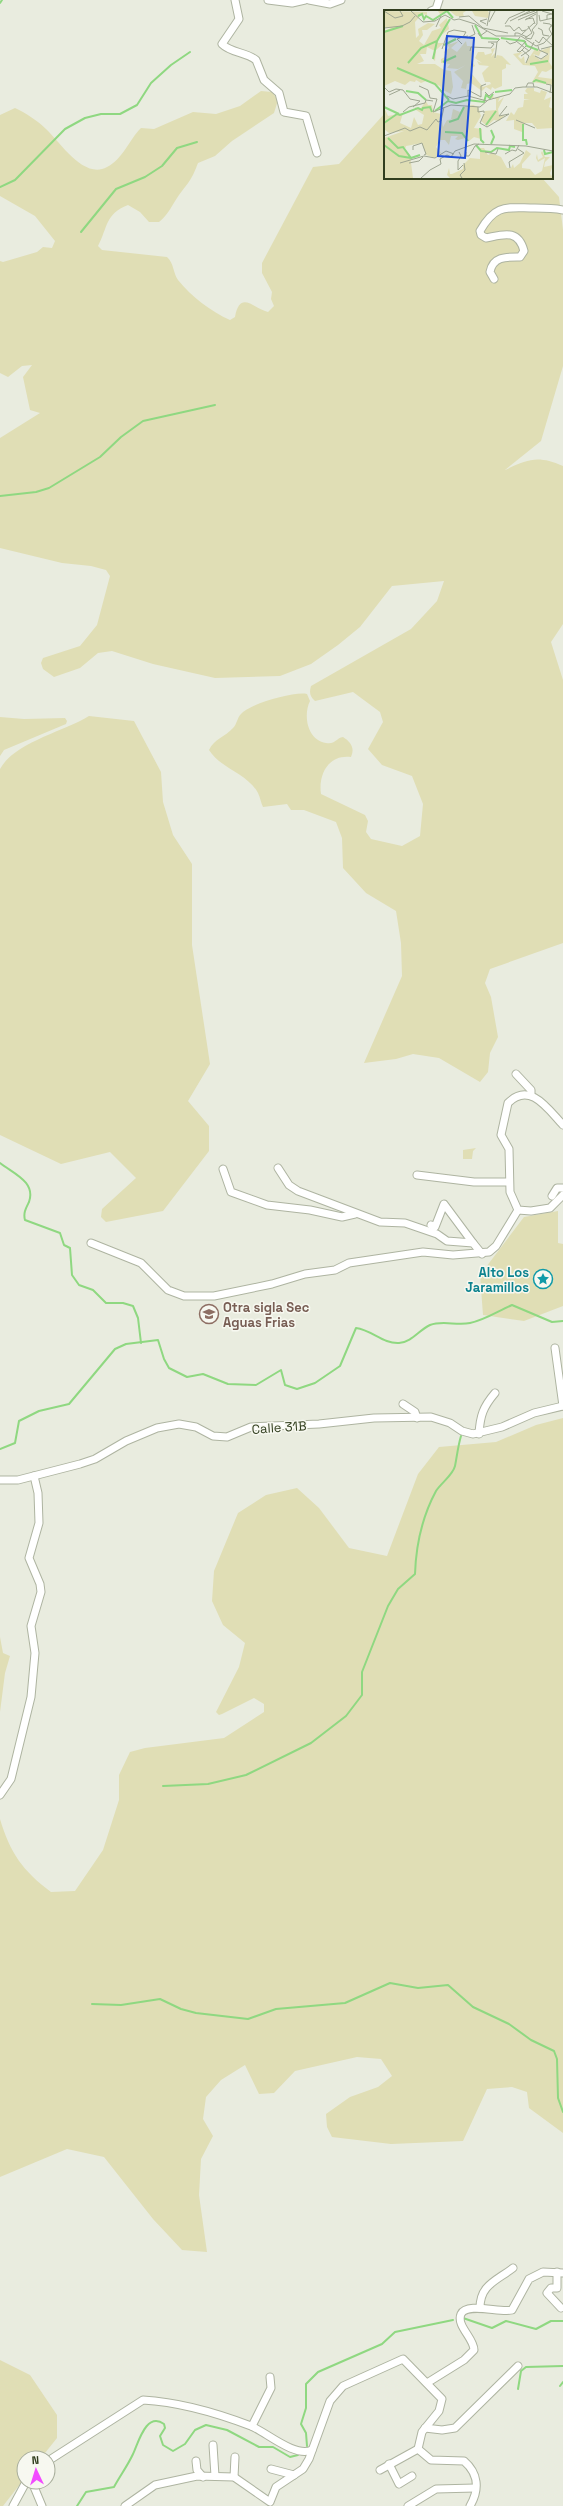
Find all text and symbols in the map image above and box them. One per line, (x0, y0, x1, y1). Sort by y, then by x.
inset map (384, 10, 553, 179)
place label: Alto Los Jaramillos (465, 1264, 529, 1296)
place icon: Alto Los Jaramillos (532, 1268, 554, 1290)
place label: Otra sigla Sec Aguas Frias (223, 1299, 310, 1331)
school or university icon: Otra sigla Sec Aguas Frias (198, 1303, 220, 1325)
street label: Calle 31B (251, 1417, 307, 1438)
north arrow (16, 2450, 56, 2490)
text: N (31, 2453, 39, 2467)

